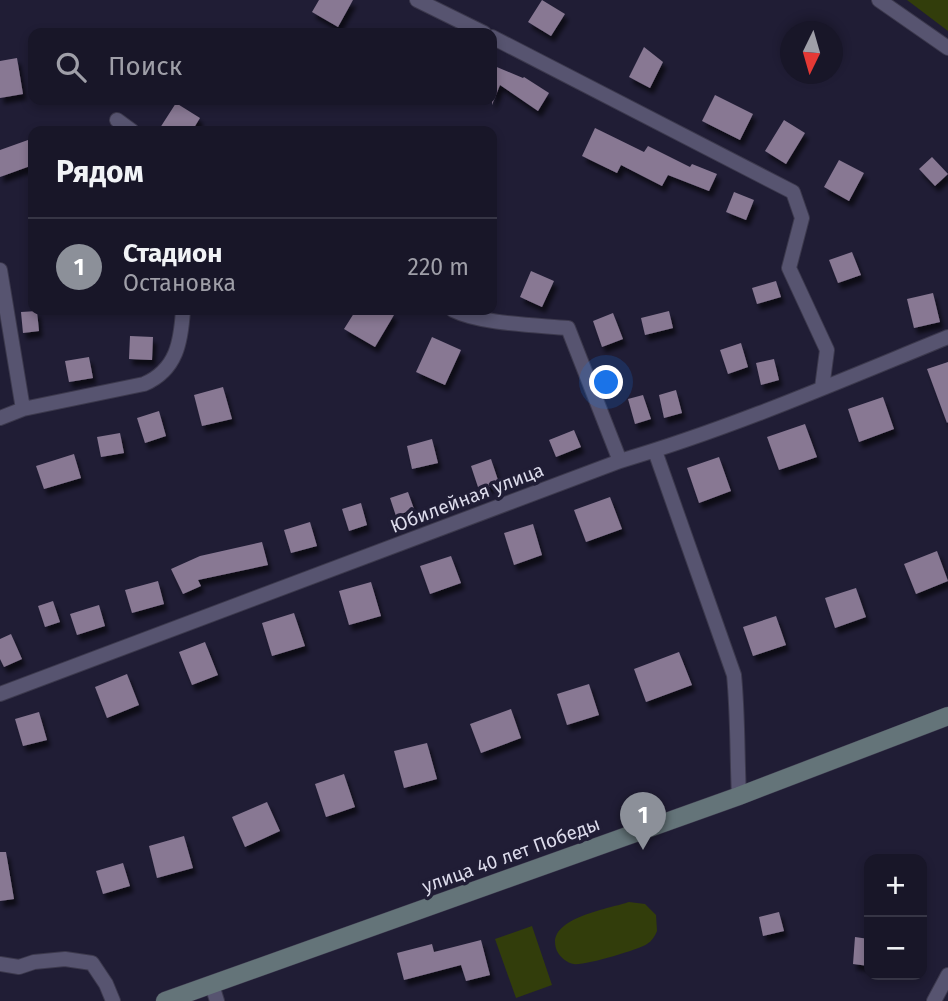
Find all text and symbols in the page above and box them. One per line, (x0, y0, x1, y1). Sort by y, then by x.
north arrow (780, 21, 843, 84)
search box (28, 28, 497, 105)
icon: search (52, 48, 90, 86)
text: Поиск (108, 51, 182, 82)
text: Рядом (56, 154, 144, 190)
text: Стадион (123, 238, 223, 269)
text: 1 (74, 253, 84, 281)
text: 220 m (408, 253, 469, 281)
text: Остановка (123, 269, 236, 297)
your location (589, 365, 623, 399)
street label: Юбилейная улица (387, 458, 547, 538)
pin: 1 (620, 792, 666, 850)
street label: улица 40 лет Победы (419, 812, 603, 898)
map controls (864, 854, 927, 980)
button: + (864, 854, 927, 917)
button: − (864, 917, 927, 980)

